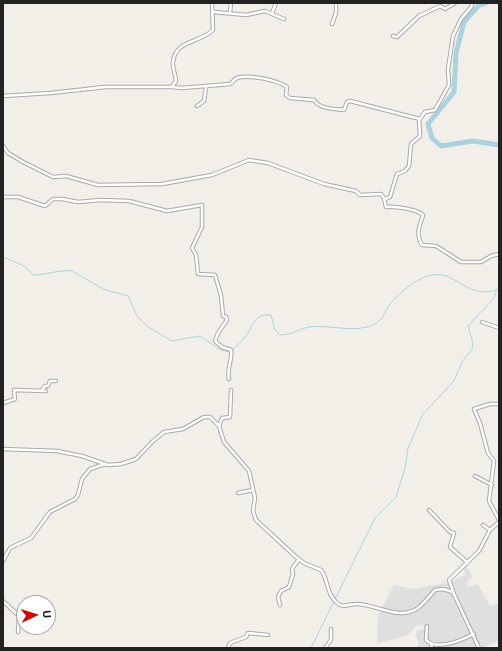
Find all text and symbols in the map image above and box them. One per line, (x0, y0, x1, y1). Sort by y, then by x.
north arrow (16, 595, 56, 635)
text: U (40, 610, 55, 619)

